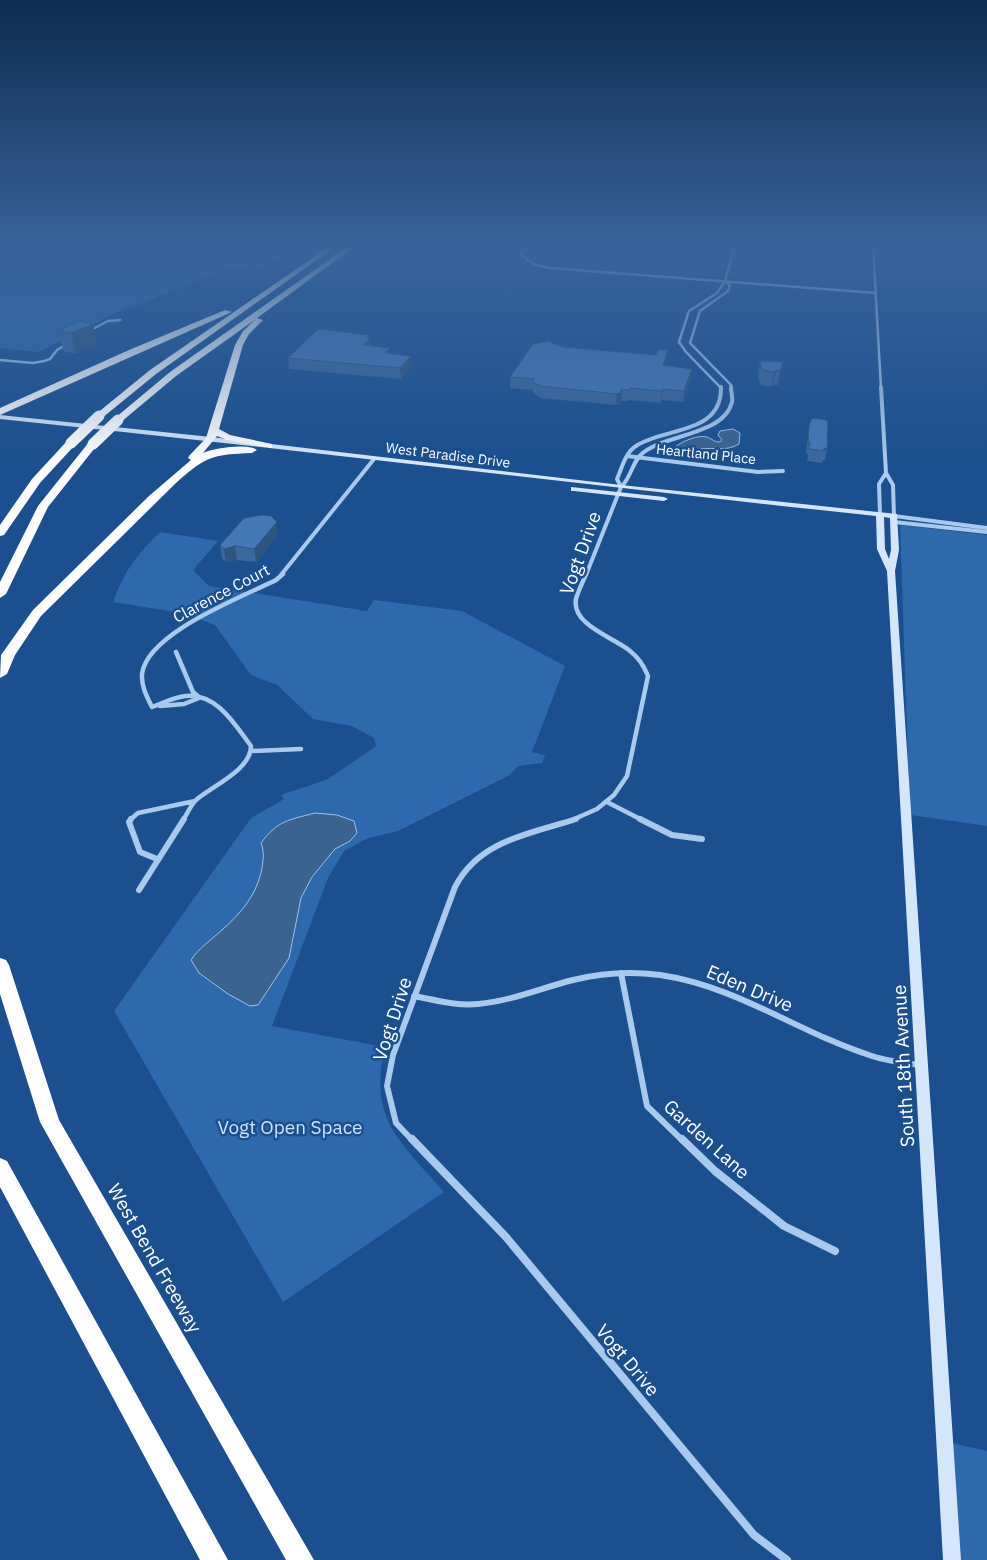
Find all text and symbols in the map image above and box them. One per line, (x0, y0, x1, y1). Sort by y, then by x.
street label: West Paradise Drive (385, 438, 512, 472)
street label: Heartland Place (655, 440, 757, 468)
street label: Vogt Drive (554, 508, 606, 598)
street label: Clarence Court (169, 559, 273, 627)
street label: Eden Drive (703, 959, 797, 1017)
street label: Vogt Drive (367, 974, 417, 1064)
street label: South 18th Avenue (887, 984, 919, 1148)
street label: Garden Lane (659, 1094, 755, 1184)
park label: Vogt Open Space (217, 1115, 363, 1139)
street label: West Bend Freeway (103, 1179, 208, 1337)
street label: Vogt Drive (591, 1319, 665, 1401)

